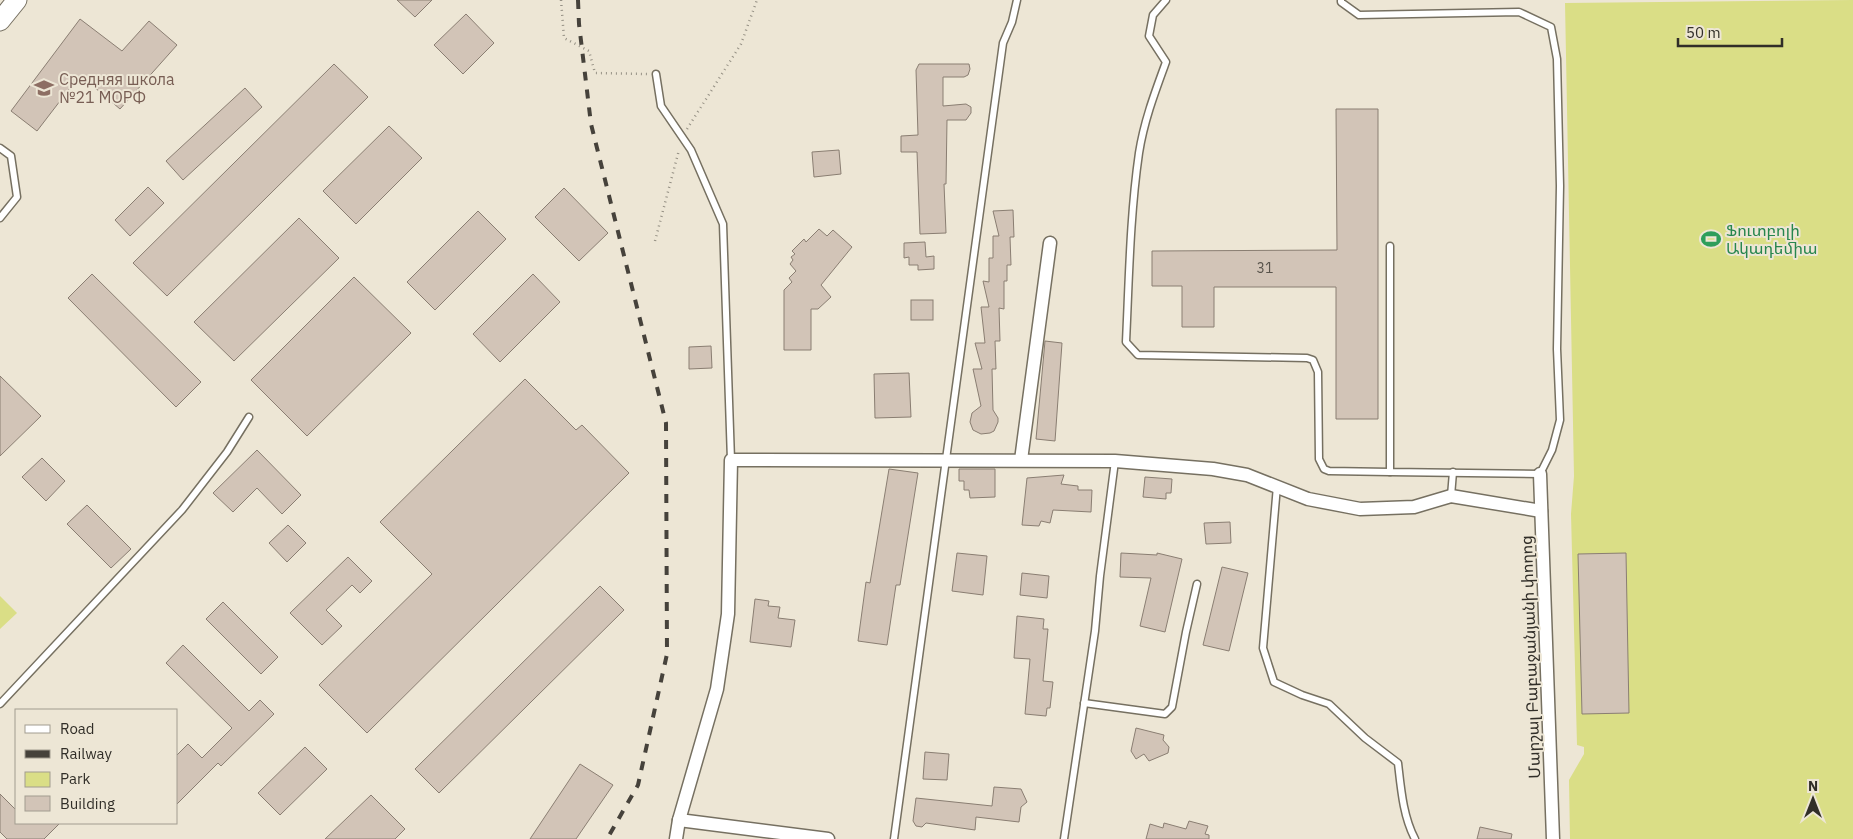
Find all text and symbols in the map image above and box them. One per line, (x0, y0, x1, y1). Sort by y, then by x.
scale bar (1678, 15, 1782, 47)
text: 50 m (1686, 23, 1721, 42)
place label: Средняя школа №21 МОРФ (59, 69, 175, 107)
school or university icon: Средняя школа №21 МОРФ (33, 77, 55, 99)
place label: Ֆուտբոլի Ակադեմիա (1726, 220, 1818, 258)
sports icon: Ֆուտբոլի Ակադեմիա (1700, 228, 1722, 250)
house number: 31 (1257, 259, 1273, 277)
street label: Մարշալ Բաբաջանյանի փողոց (1516, 535, 1544, 779)
legend (15, 709, 178, 824)
text: Road (60, 719, 95, 738)
text: Railway (60, 744, 113, 763)
text: Park (60, 769, 90, 788)
north arrow (1788, 774, 1838, 824)
text: N (1808, 777, 1818, 795)
text: Building (60, 794, 115, 813)

